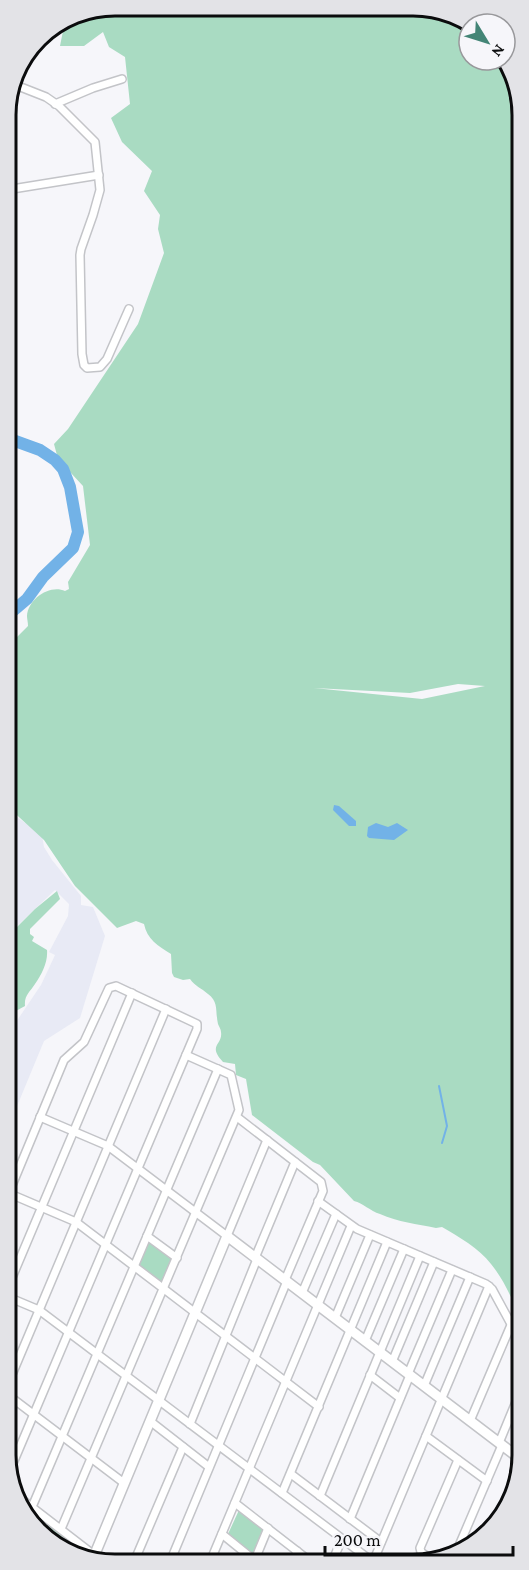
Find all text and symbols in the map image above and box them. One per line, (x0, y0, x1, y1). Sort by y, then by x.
north arrow (457, 12, 517, 72)
text: N (488, 41, 508, 61)
scale bar (325, 1519, 512, 1557)
text: 200 m (334, 1530, 381, 1550)

